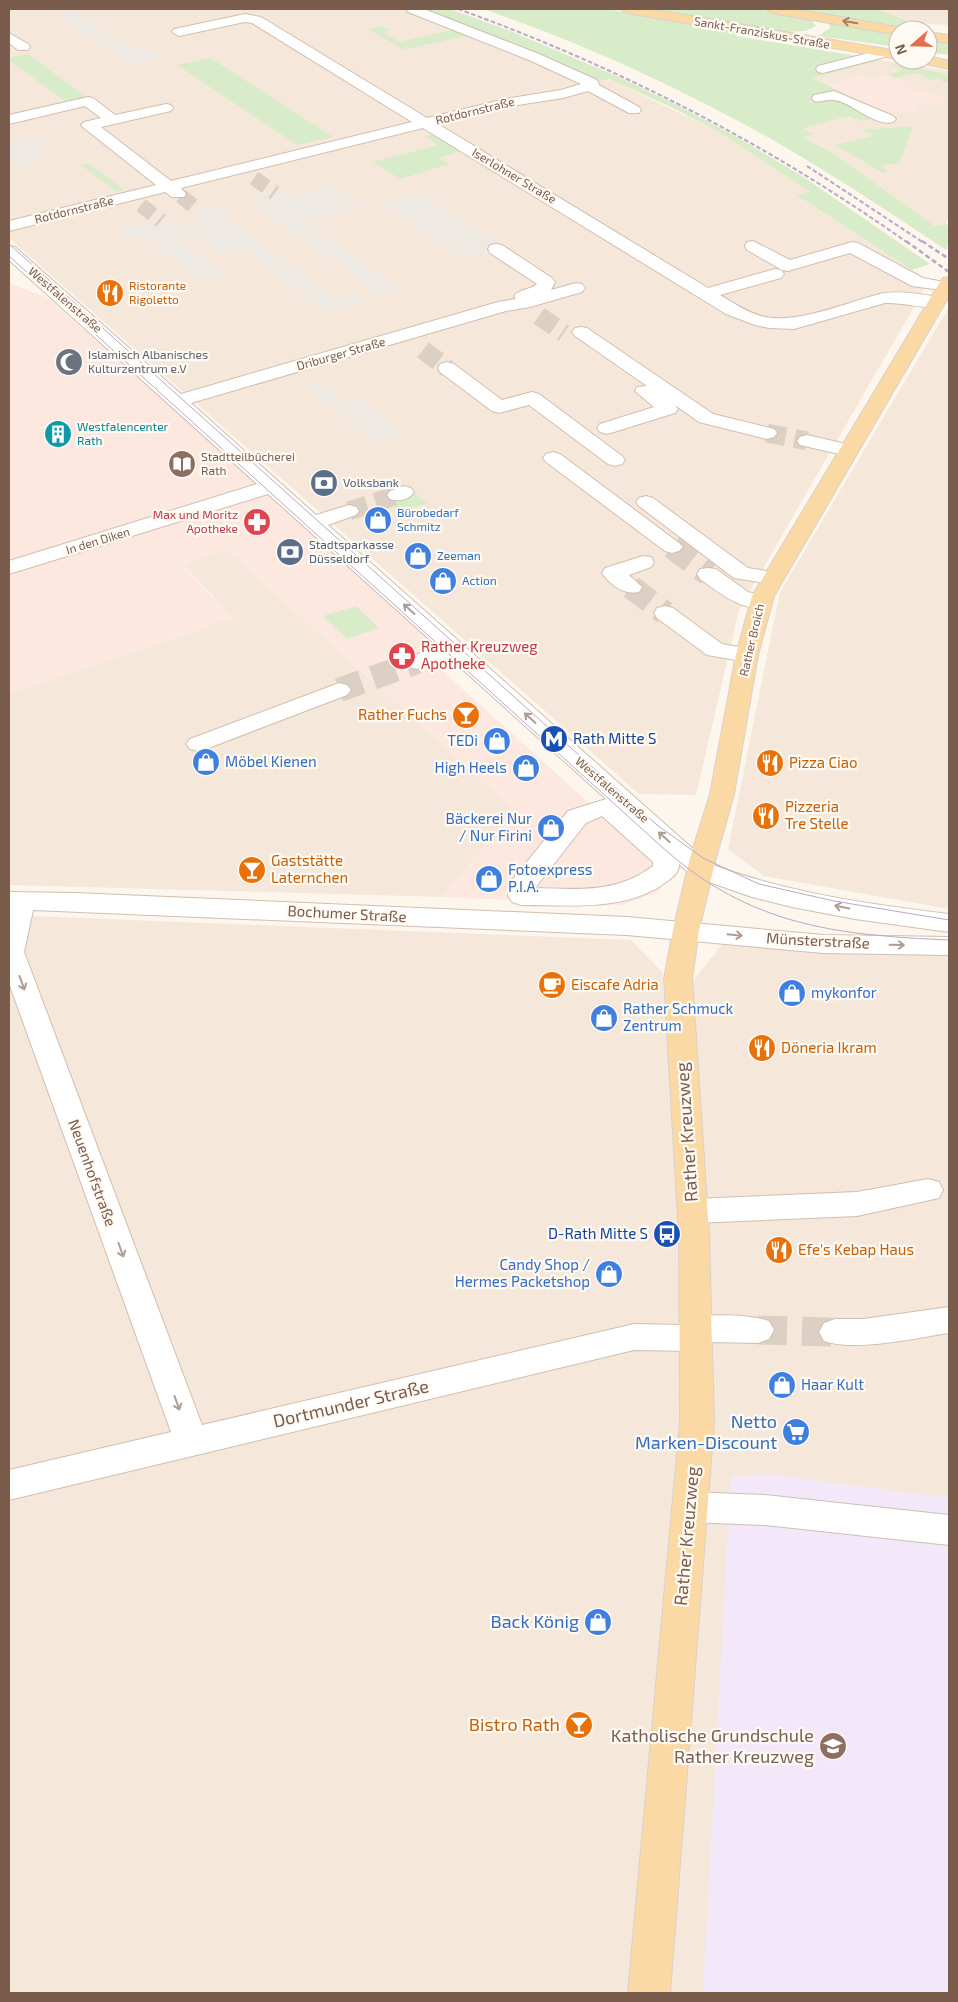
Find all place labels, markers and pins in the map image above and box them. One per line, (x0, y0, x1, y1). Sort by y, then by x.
restaurant icon: Ristorante Rigoletto (95, 278, 125, 308)
place label: Ristorante Rigoletto (129, 278, 186, 306)
mosque icon: Islamisch Albanisches Kulturzentrum e.V (54, 347, 84, 377)
place label: Islamisch Albanisches Kulturzentrum e.V (88, 347, 208, 375)
building icon: Westfalencenter Rath (43, 419, 73, 449)
place label: Westfalencenter Rath (77, 419, 169, 447)
library icon: Stadtteilbücherei Rath (167, 449, 197, 479)
place label: Stadtteilbücherei Rath (201, 449, 295, 477)
bank icon: Volksbank (309, 468, 339, 498)
place label: Volksbank (343, 475, 399, 489)
shop icon: Bürobedarf Schmitz (363, 505, 393, 535)
place label: Bürobedarf Schmitz (397, 505, 459, 533)
place label: Max und Moritz Apotheke (153, 507, 238, 535)
pharmacy icon: Max und Moritz Apotheke (242, 507, 272, 537)
bank icon: Stadtsparkasse Düsseldorf (275, 537, 305, 567)
place label: Stadtsparkasse Düsseldorf (309, 537, 394, 565)
shop icon: Zeeman (403, 541, 433, 571)
place label: Zeeman (437, 548, 481, 562)
shop icon: Action (428, 566, 458, 596)
place label: Action (462, 573, 497, 587)
place label: Rather Kreuzweg Apotheke (421, 637, 538, 672)
pharmacy icon: Rather Kreuzweg Apotheke (387, 641, 417, 671)
bar icon: Rather Fuchs (451, 700, 481, 730)
place label: Rather Fuchs (358, 705, 447, 723)
metro station icon: Rath Mitte S (539, 724, 569, 754)
shop icon: TEDi (482, 726, 512, 756)
place label: Rath Mitte S (573, 729, 656, 747)
place label: TEDi (447, 731, 478, 749)
shop icon: Möbel Kienen (191, 747, 221, 777)
restaurant icon: Pizza Ciao (755, 748, 785, 778)
place label: Möbel Kienen (225, 752, 317, 770)
shop icon: High Heels (511, 753, 541, 783)
place label: Pizza Ciao (789, 753, 857, 771)
place label: High Heels (435, 758, 507, 776)
place label: Pizzeria Tre Stelle (785, 797, 849, 832)
restaurant icon: Pizzeria Tre Stelle (751, 801, 781, 831)
place label: Bäckerei Nur / Nur Firini (446, 809, 532, 844)
shop icon: Bäckerei Nur / Nur Firini (536, 813, 566, 843)
place label: Gaststätte Laternchen (271, 851, 348, 886)
bar icon: Gaststätte Laternchen (237, 855, 267, 885)
place label: Fotoexpress P.I.A. (508, 860, 592, 895)
shop icon: Fotoexpress P.I.A. (474, 864, 504, 894)
cafe icon: Eiscafe Adria (537, 970, 567, 1000)
place label: Eiscafe Adria (571, 975, 659, 993)
shop icon: mykonfor (777, 978, 807, 1008)
place label: mykonfor (811, 983, 877, 1001)
place label: Rather Schmuck Zentrum (623, 999, 734, 1034)
shop icon: Rather Schmuck Zentrum (589, 1003, 619, 1033)
restaurant icon: Döneria Ikram (747, 1033, 777, 1063)
place label: Döneria Ikram (781, 1038, 877, 1056)
bus stop icon: D-Rath Mitte S (652, 1219, 682, 1249)
place label: D-Rath Mitte S (548, 1224, 648, 1242)
restaurant icon: Efe's Kebap Haus (764, 1235, 794, 1265)
place label: Efe's Kebap Haus (798, 1240, 914, 1258)
place label: Candy Shop / Hermes Packetshop (455, 1255, 590, 1290)
shop icon: Candy Shop / Hermes Packetshop (594, 1259, 624, 1289)
shop icon: Haar Kult (767, 1370, 797, 1400)
place label: Haar Kult (801, 1375, 864, 1393)
place label: Netto Marken-Discount (635, 1410, 777, 1453)
supermarket icon: Netto Marken-Discount (781, 1417, 811, 1447)
shop icon: Back König (583, 1607, 613, 1637)
place label: Back König (491, 1610, 579, 1632)
bar icon: Bistro Rath (564, 1710, 594, 1740)
place label: Bistro Rath (469, 1713, 560, 1735)
place label: Katholische Grundschule Rather Kreuzweg (611, 1724, 814, 1767)
school or university icon: Katholische Grundschule Rather Kreuzweg (818, 1731, 848, 1761)

